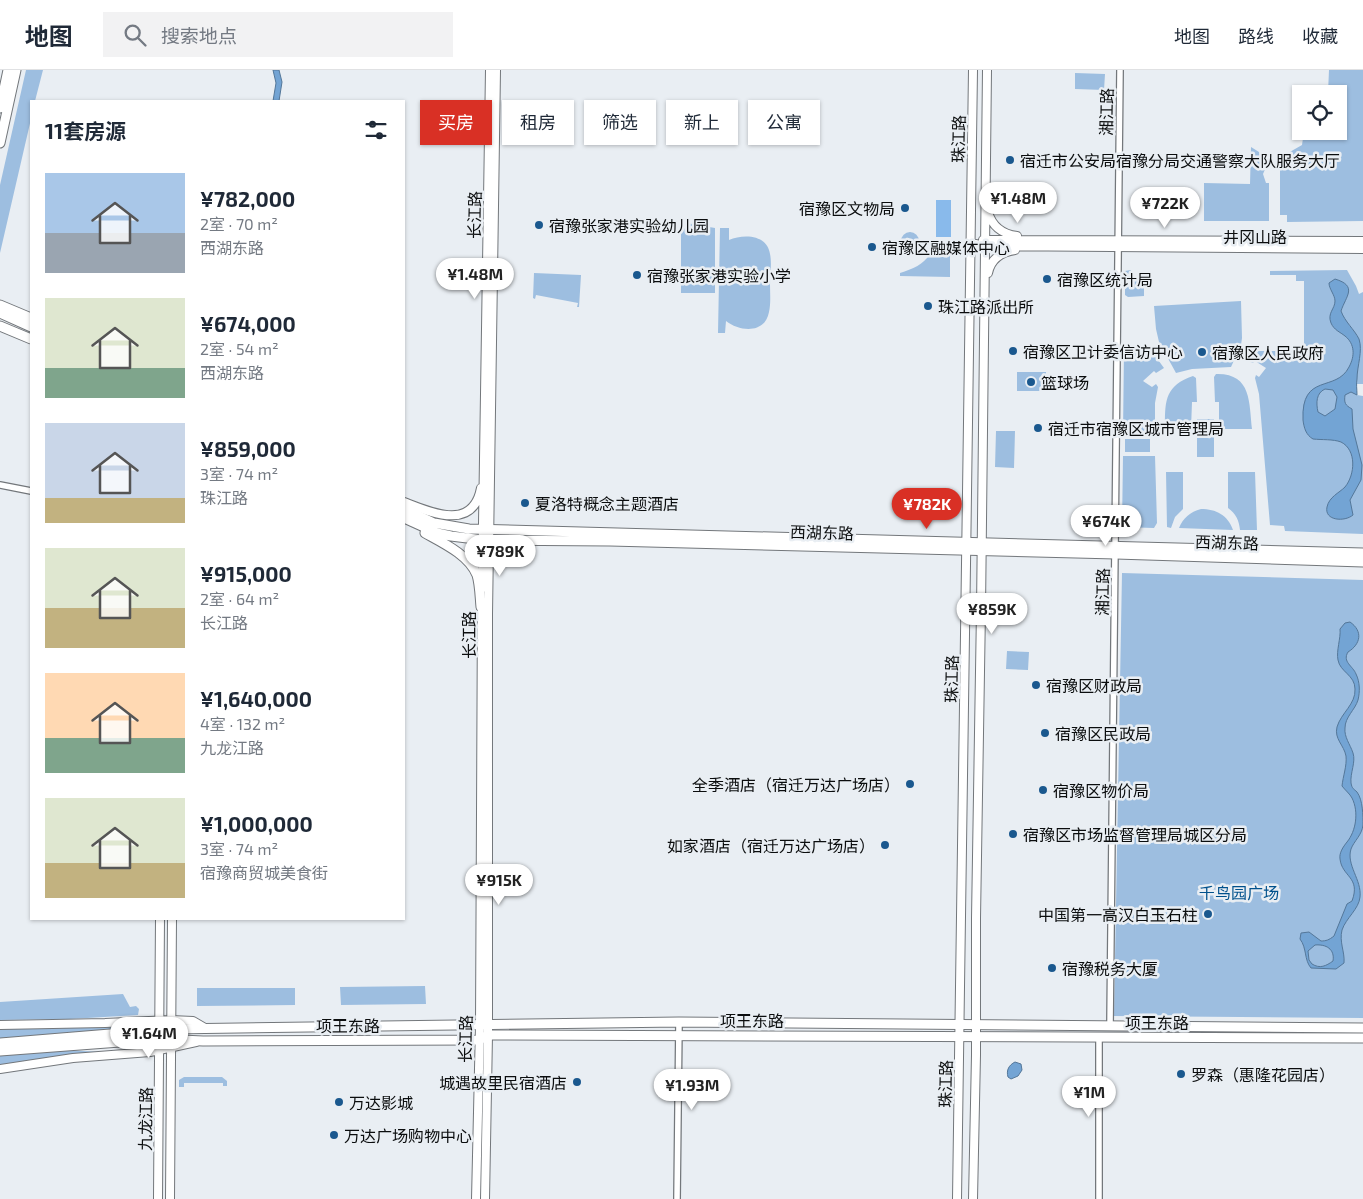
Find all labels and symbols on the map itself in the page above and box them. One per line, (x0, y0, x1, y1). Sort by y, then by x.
street label: 湘江路 (1096, 88, 1116, 136)
street label: 珠江路 (948, 115, 968, 163)
place label: 宿迁市公安局宿豫分局交通警察大队服务大厅 (1020, 151, 1340, 170)
marker: 宿迁市公安局宿豫分局交通警察大队服务大厅 (1004, 154, 1016, 166)
pin: ¥1.48M (977, 182, 1059, 224)
pin: ¥722K (1130, 186, 1200, 229)
street label: 长江路 (464, 191, 484, 239)
place label: 宿豫区文物局 (799, 199, 895, 218)
marker: 宿豫区文物局 (899, 202, 911, 214)
place label: 宿豫张家港实验幼儿园 (549, 216, 709, 235)
marker: 宿豫张家港实验幼儿园 (533, 219, 545, 231)
street label: 井冈山路 (1223, 227, 1287, 246)
place label: 宿豫区融媒体中心 (882, 238, 1010, 257)
marker: 宿豫区融媒体中心 (866, 241, 878, 253)
pin: ¥1.48M (434, 258, 516, 300)
place label: 宿豫张家港实验小学 (647, 266, 791, 285)
marker: 宿豫张家港实验小学 (631, 269, 643, 281)
place label: 宿豫区统计局 (1057, 270, 1153, 289)
marker: 宿豫区统计局 (1041, 273, 1053, 285)
place label: 珠江路派出所 (938, 297, 1034, 316)
marker: 珠江路派出所 (922, 300, 934, 312)
place label: 宿豫区卫计委信访中心 (1023, 342, 1183, 361)
place label: 宿豫区人民政府 (1212, 343, 1324, 362)
marker: 宿豫区卫计委信访中心 (1007, 345, 1019, 357)
marker: 宿豫区人民政府 (1196, 346, 1208, 358)
place label: 篮球场 (1041, 373, 1089, 392)
marker: 篮球场 (1025, 376, 1037, 388)
place label: 宿迁市宿豫区城市管理局 (1048, 419, 1224, 438)
marker: 宿迁市宿豫区城市管理局 (1032, 422, 1044, 434)
pin: ¥782K (892, 488, 962, 530)
place label: 夏洛特概念主题酒店 (535, 494, 679, 513)
marker: 夏洛特概念主题酒店 (519, 497, 531, 509)
pin: ¥674K (1071, 504, 1141, 547)
street label: 西湖东路 (790, 521, 854, 543)
street label: 西湖东路 (1195, 531, 1259, 553)
pin: ¥789K (465, 534, 535, 577)
street label: 湘江路 (1092, 568, 1112, 616)
pin: ¥859K (957, 592, 1027, 635)
street label: 长江路 (459, 611, 478, 659)
street label: 珠江路 (941, 655, 961, 703)
place label: 宿豫区财政局 (1046, 676, 1142, 695)
marker: 宿豫区财政局 (1030, 679, 1042, 691)
place label: 宿豫区民政局 (1055, 724, 1151, 743)
marker: 宿豫区民政局 (1039, 727, 1051, 739)
place label: 全季酒店（宿迁万达广场店） (692, 775, 900, 794)
marker: 全季酒店（宿迁万达广场店） (904, 778, 916, 790)
place label: 宿豫区物价局 (1053, 781, 1149, 800)
marker: 宿豫区物价局 (1037, 784, 1049, 796)
place label: 宿豫区市场监督管理局城区分局 (1023, 825, 1247, 844)
marker: 宿豫区市场监督管理局城区分局 (1007, 828, 1019, 840)
place label: 如家酒店（宿迁万达广场店） (667, 836, 875, 855)
marker: 如家酒店（宿迁万达广场店） (879, 839, 891, 851)
pin: ¥915K (464, 864, 534, 906)
park label: 千鸟园广场 (1199, 883, 1279, 902)
place label: 中国第一高汉白玉石柱 (1038, 905, 1198, 924)
marker: 中国第一高汉白玉石柱 (1202, 908, 1214, 920)
place label: 宿豫税务大厦 (1062, 959, 1158, 978)
marker: 宿豫税务大厦 (1046, 962, 1058, 974)
street label: 项王东路 (720, 1011, 784, 1030)
street label: 项王东路 (1125, 1013, 1189, 1032)
street label: 长江路 (455, 1015, 475, 1063)
pin: ¥1.64M (108, 1016, 190, 1059)
street label: 项王东路 (316, 1016, 380, 1035)
street label: 珠江路 (935, 1060, 955, 1108)
place label: 罗森（惠隆花园店） (1191, 1065, 1335, 1084)
pin: ¥1.93M (651, 1068, 733, 1111)
marker: 罗森（惠隆花园店） (1175, 1068, 1187, 1080)
place label: 城遇故里民宿酒店 (439, 1073, 567, 1092)
marker: 城遇故里民宿酒店 (571, 1076, 583, 1088)
pin: ¥1M (1065, 1076, 1113, 1118)
street label: 九龙江路 (135, 1087, 155, 1151)
place label: 万达影城 (349, 1093, 413, 1112)
marker: 万达影城 (333, 1096, 345, 1108)
place label: 万达广场购物中心 (344, 1126, 472, 1145)
marker: 万达广场购物中心 (328, 1129, 340, 1141)

